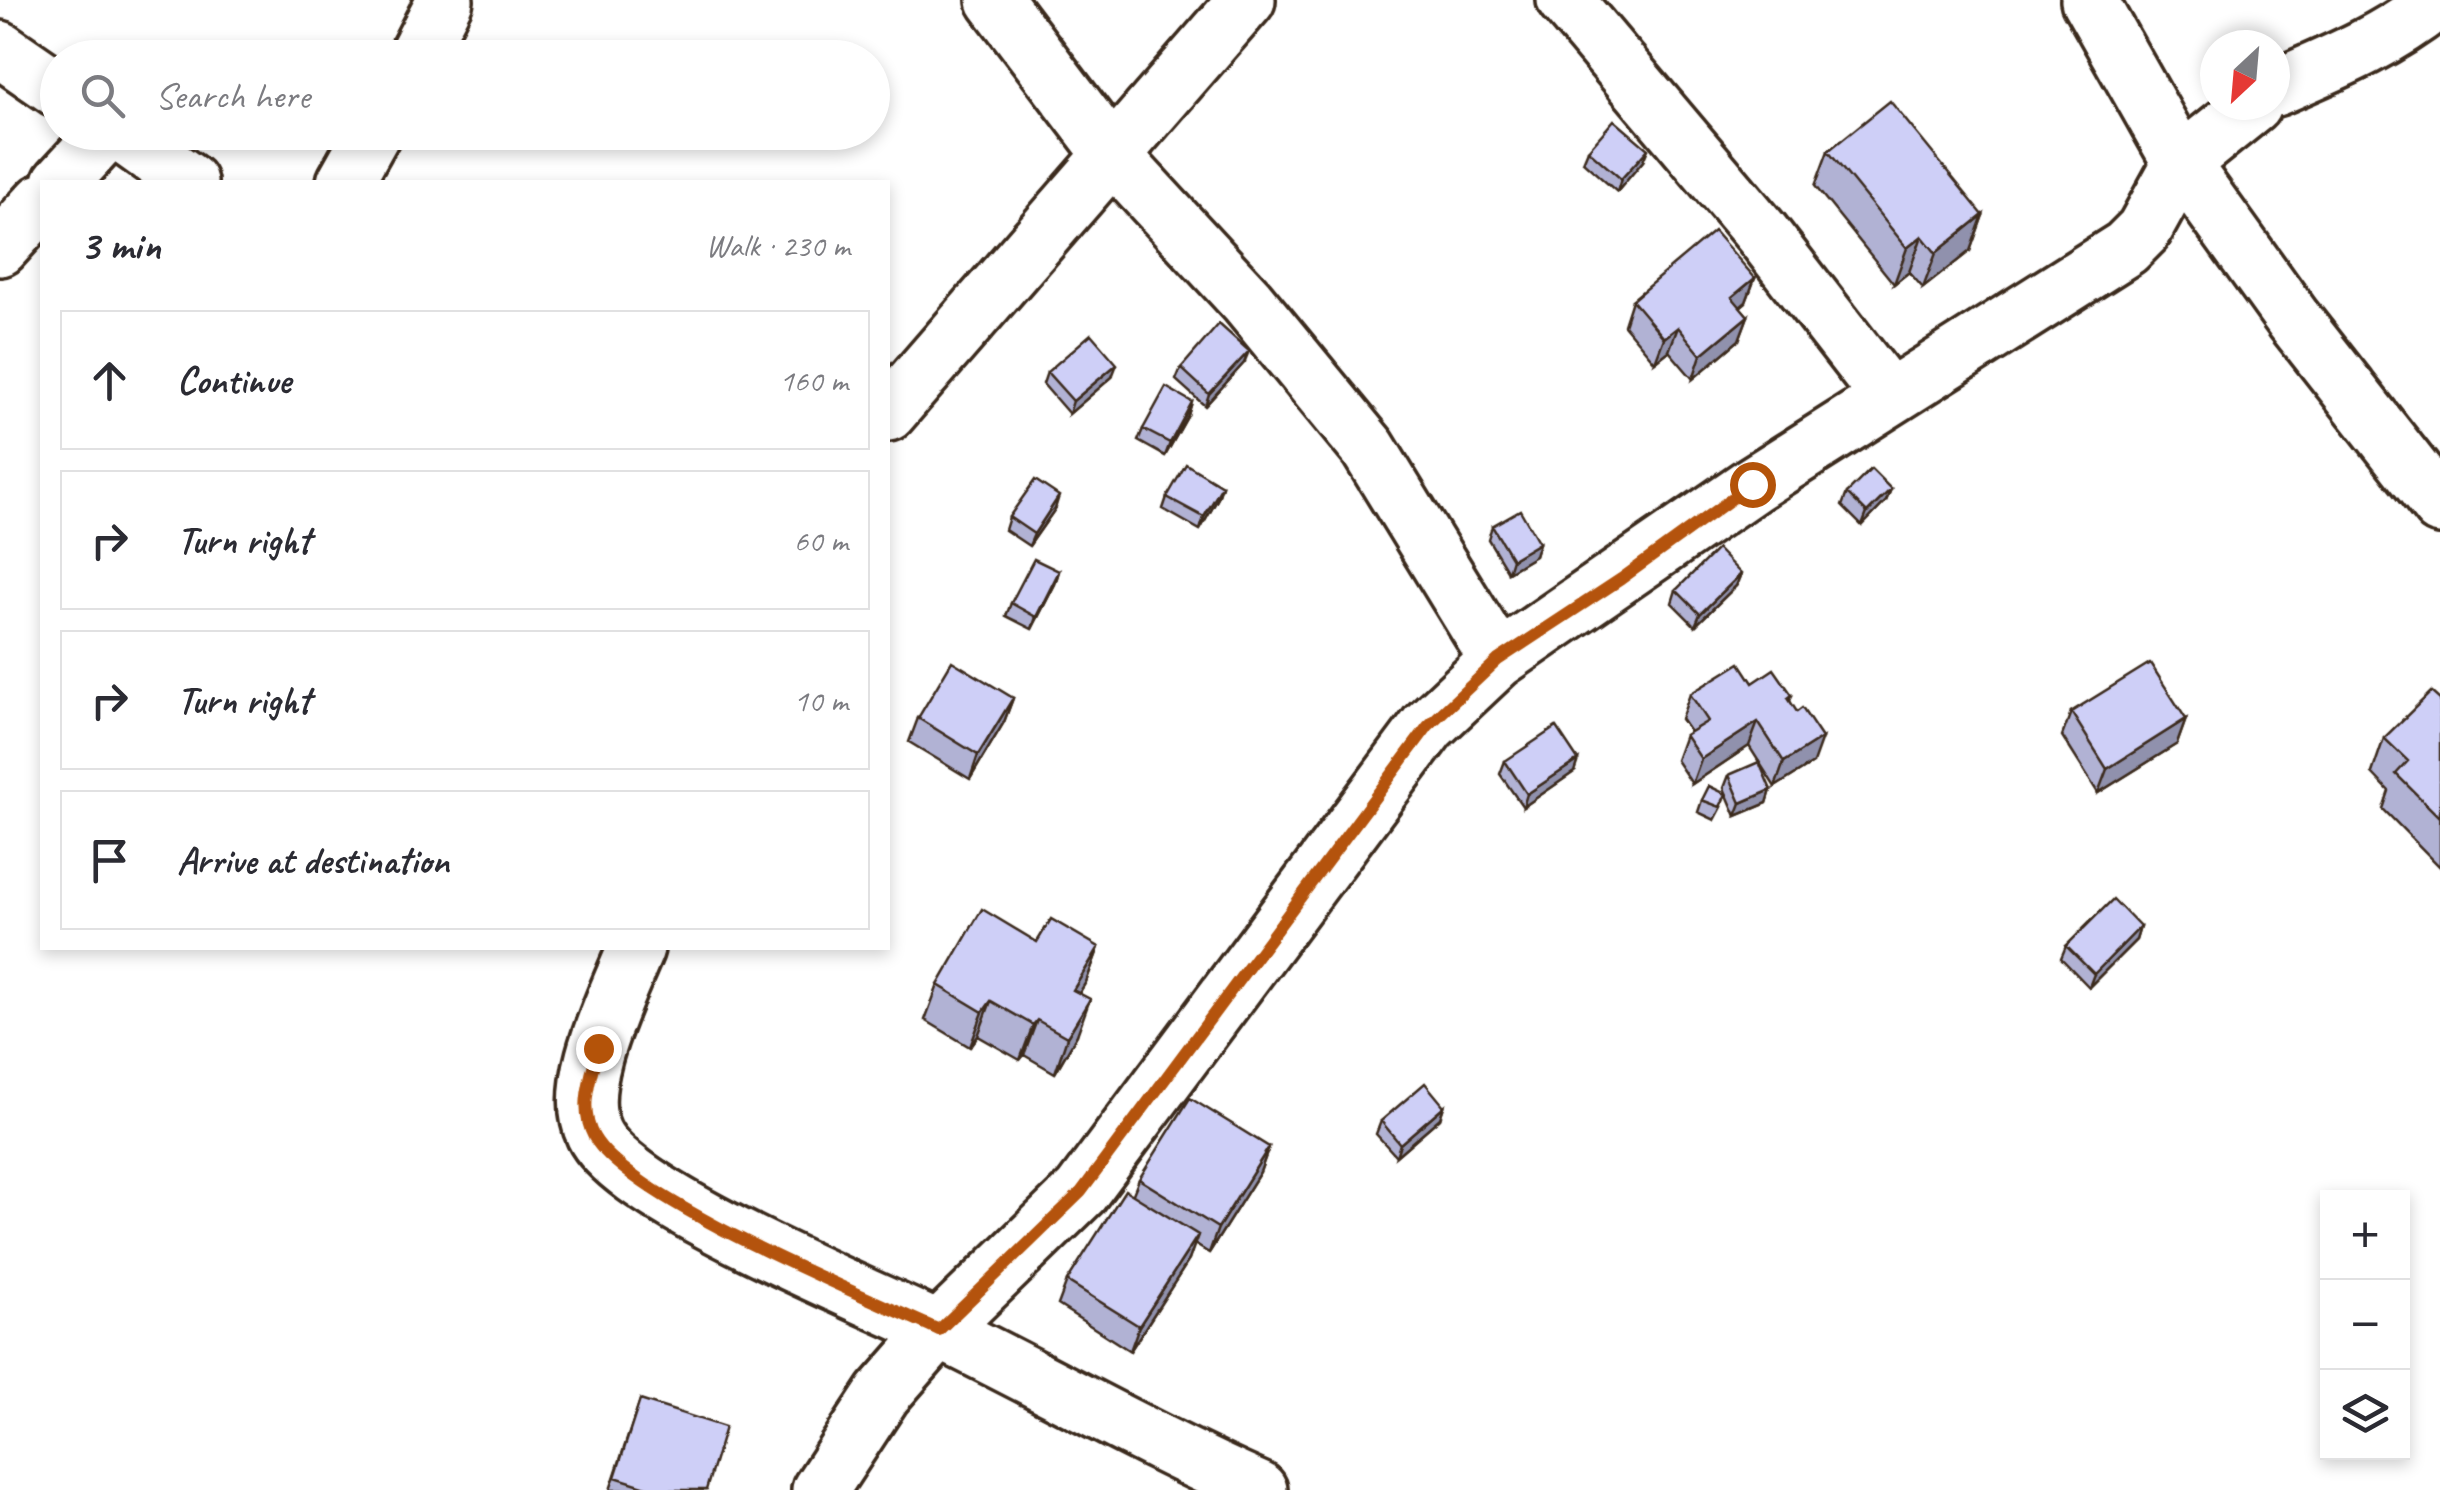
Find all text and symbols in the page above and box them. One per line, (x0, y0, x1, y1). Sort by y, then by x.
north arrow (2200, 30, 2290, 120)
search box (40, 40, 890, 150)
icon: search (75, 68, 130, 123)
text: Search here (155, 72, 310, 119)
text: 3 min (80, 219, 160, 272)
text: Walk · 230 m (706, 225, 850, 266)
icon: ahead (82, 353, 137, 408)
text: Continue (177, 357, 291, 404)
text: 160 m (779, 360, 848, 401)
route start (1730, 462, 1776, 508)
icon: right (82, 513, 137, 568)
text: Turn right (177, 517, 311, 564)
text: 60 m (794, 520, 848, 561)
icon: right (82, 673, 137, 728)
text: Turn right (177, 677, 311, 724)
text: 10 m (794, 680, 848, 721)
icon: arrive (82, 833, 137, 888)
text: Arrive at destination (177, 837, 449, 884)
route end (576, 1026, 622, 1072)
map controls (2320, 1190, 2410, 1460)
button: + (2320, 1190, 2410, 1280)
button: − (2320, 1280, 2410, 1370)
button: layers (2320, 1370, 2410, 1460)

